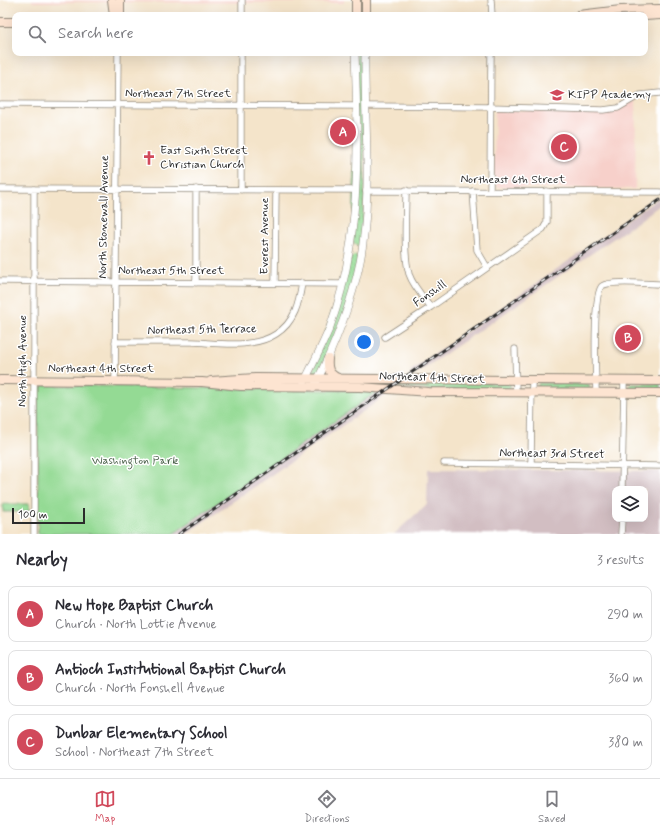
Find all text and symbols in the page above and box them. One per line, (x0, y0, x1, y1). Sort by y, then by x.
search box (12, 12, 648, 56)
icon: search (26, 23, 48, 45)
text: Search here (58, 24, 134, 44)
street label: Northeast 7th Street (125, 86, 231, 102)
school or university icon: KIPP Academy (549, 87, 565, 103)
place label: KIPP Academy (568, 87, 651, 103)
pin: A (330, 117, 356, 147)
pin: C (551, 132, 577, 162)
place label: East Sixth Street Christian Church (160, 143, 248, 173)
church icon: East Sixth Street Christian Church (141, 150, 157, 166)
street label: North Stonewall Avenue (95, 155, 113, 279)
street label: Northeast 6th Street (460, 172, 566, 188)
street label: Everest Avenue (257, 197, 273, 274)
street label: Northeast 5th Street (118, 263, 224, 279)
street label: Fonshill (410, 277, 450, 311)
street label: North High Avenue (15, 315, 32, 407)
street label: Northeast 5th Terrace (147, 321, 257, 339)
pin: B (615, 323, 641, 353)
your location (354, 332, 374, 352)
street label: Northeast 4th Street (48, 361, 154, 377)
street label: Northeast 4th Street (379, 368, 485, 388)
street label: Northeast 3rd Street (499, 445, 605, 463)
park label: Washington Park (92, 453, 178, 470)
map controls (612, 486, 648, 522)
button: layers (612, 486, 648, 522)
scale bar (12, 506, 85, 525)
text: 100 m (18, 508, 48, 522)
text: Nearby (16, 549, 68, 571)
text: 3 results (597, 552, 644, 569)
text: New Hope Baptist Church (55, 596, 213, 616)
text: A (26, 606, 34, 623)
text: 290 m (607, 606, 643, 623)
text: Church · North Lottie Avenue (55, 616, 217, 633)
text: Antioch Institutional Baptist Church (55, 660, 286, 680)
text: B (26, 670, 34, 687)
text: 360 m (608, 670, 643, 687)
text: Church · North Fonshell Avenue (55, 680, 225, 697)
text: Dunbar Elementary School (55, 724, 228, 744)
text: C (25, 734, 35, 751)
text: 380 m (608, 734, 643, 751)
text: School · Northeast 7th Street (55, 744, 214, 761)
tab: Map (94, 788, 116, 826)
tab: Directions (304, 788, 350, 826)
tab: Saved (538, 788, 566, 826)

